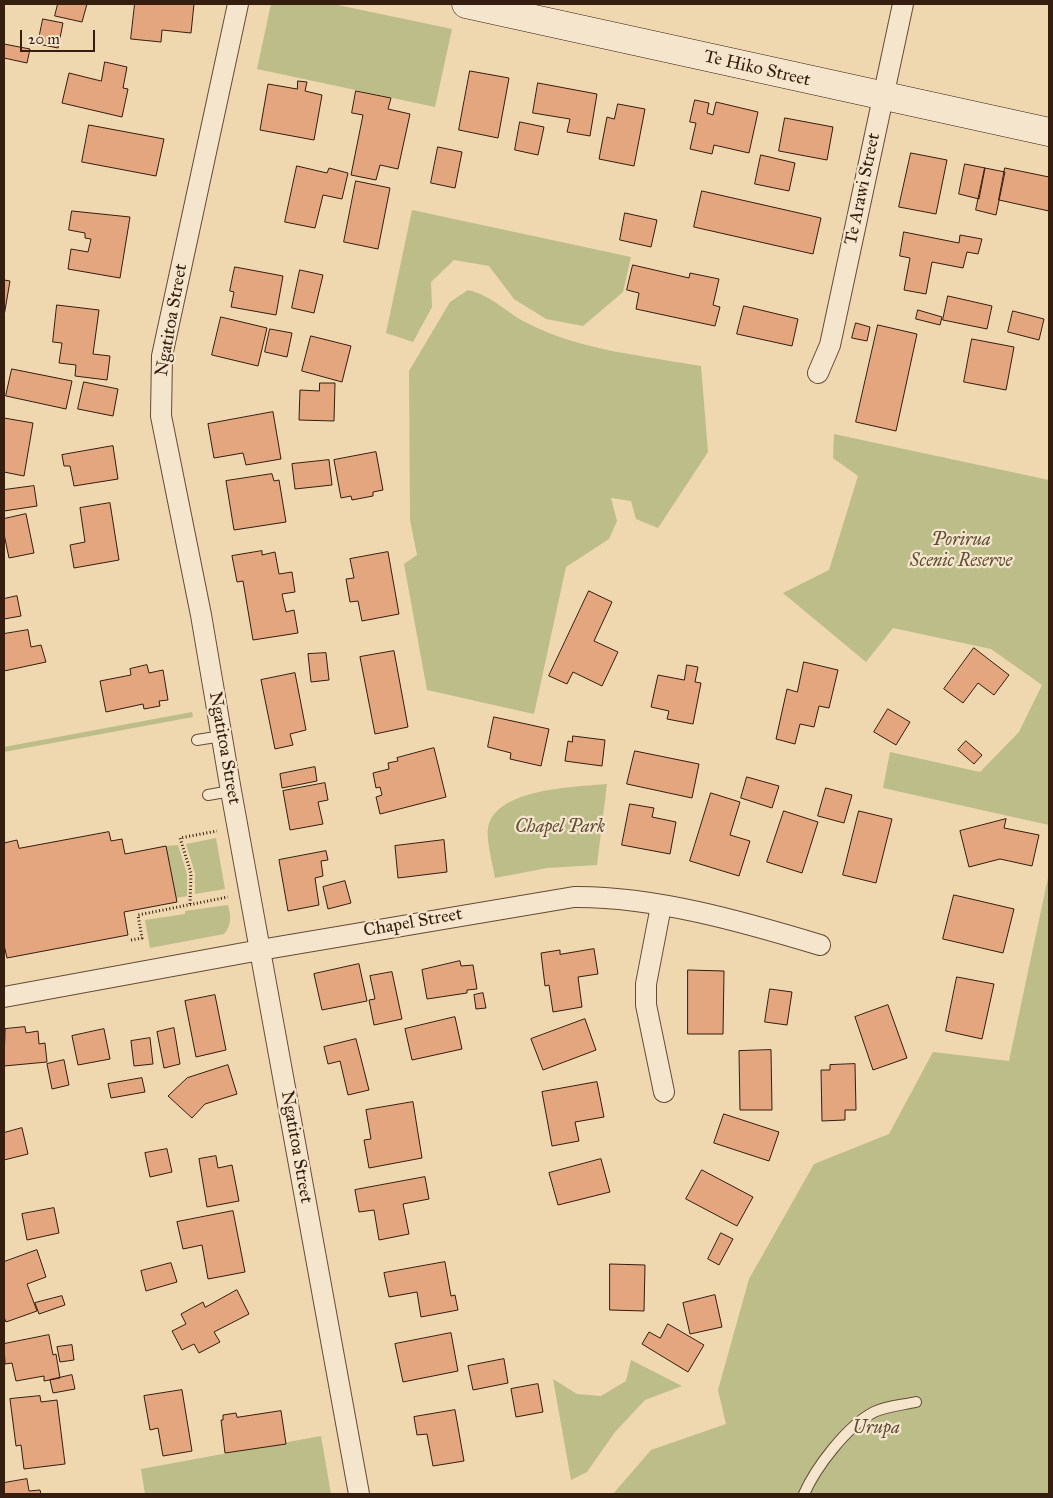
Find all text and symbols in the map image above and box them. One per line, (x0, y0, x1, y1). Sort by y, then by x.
scale bar (22, 20, 98, 52)
text: 20 m (28, 30, 60, 48)
street label: Te Hiko Street (702, 46, 812, 92)
street label: Te Arawi Street (841, 131, 885, 247)
street label: Ngatitoa Street (151, 262, 193, 378)
park label: Porirua Scenic Reserve (910, 530, 1012, 572)
street label: Ngatitoa Street (203, 690, 245, 806)
park label: Chapel Park (515, 817, 605, 839)
street label: Chapel Street (362, 904, 464, 942)
street label: Ngatitoa Street (275, 1089, 317, 1205)
park label: Urupa (852, 1418, 900, 1440)

